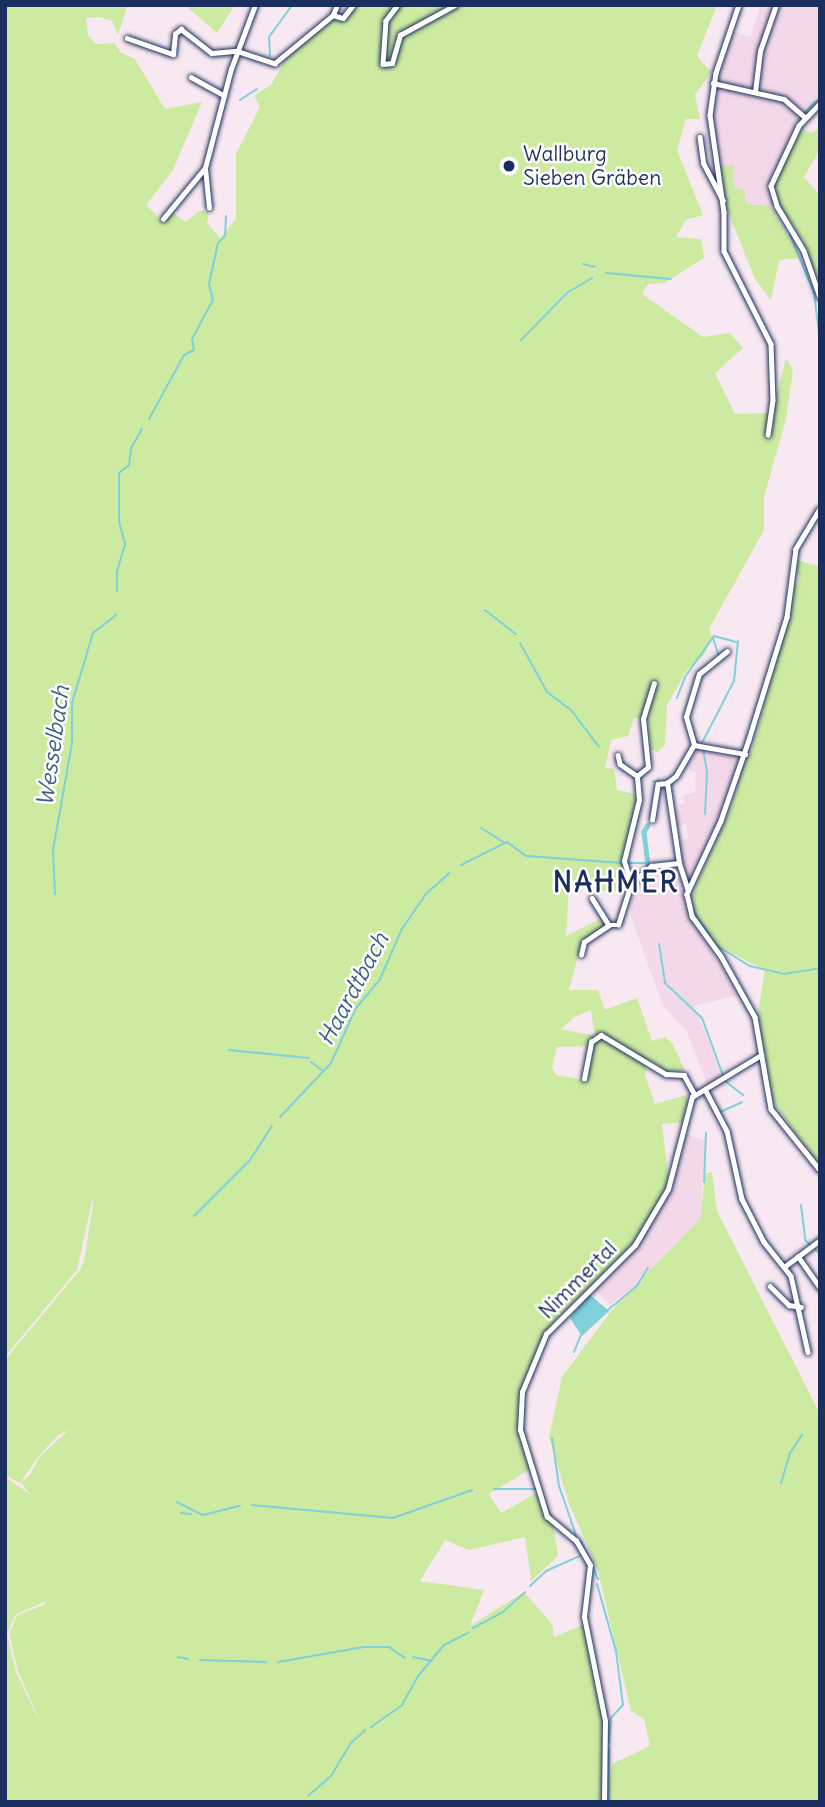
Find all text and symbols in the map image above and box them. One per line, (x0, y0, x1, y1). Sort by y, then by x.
place label: Wallburg Sieben Gräben (523, 141, 661, 191)
marker: Wallburg Sieben Gräben (501, 158, 517, 174)
water label: Wesselbach (31, 684, 75, 808)
district label: NAHMER (554, 865, 678, 899)
water label: Haardtbach (312, 928, 394, 1050)
street label: Nimmertal (534, 1236, 622, 1324)

